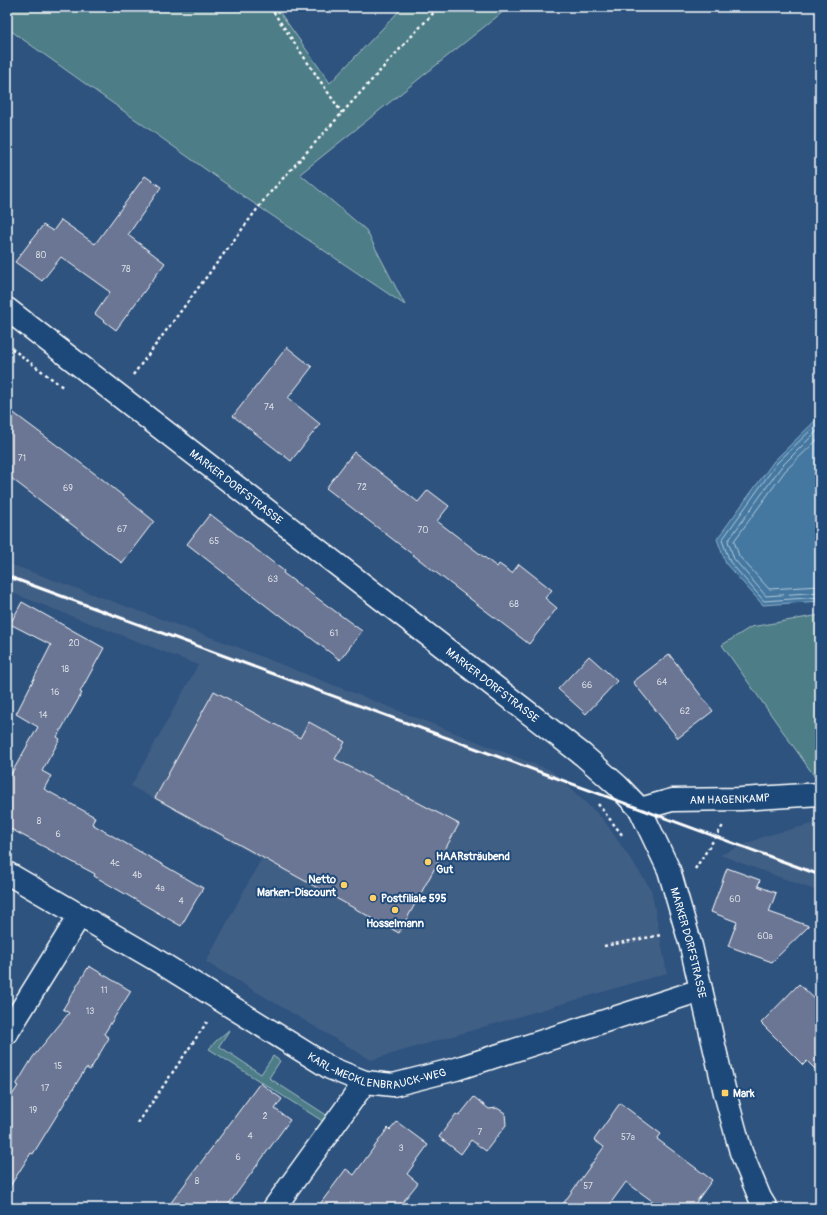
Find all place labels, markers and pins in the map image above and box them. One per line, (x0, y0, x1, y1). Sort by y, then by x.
place label: HAARsträubend Gut (436, 850, 510, 876)
marker: HAARsträubend Gut (423, 857, 433, 867)
place label: Netto Marken-Discount (257, 873, 337, 899)
marker: Netto Marken-Discount (339, 880, 349, 890)
place label: Postfiliale 595 (381, 892, 446, 905)
marker: Postfiliale 595 (368, 893, 378, 903)
marker: Hosselmann (390, 905, 400, 915)
place label: Hosselmann (366, 917, 424, 930)
place label: Mark (733, 1087, 755, 1100)
marker: Mark (720, 1088, 730, 1098)

